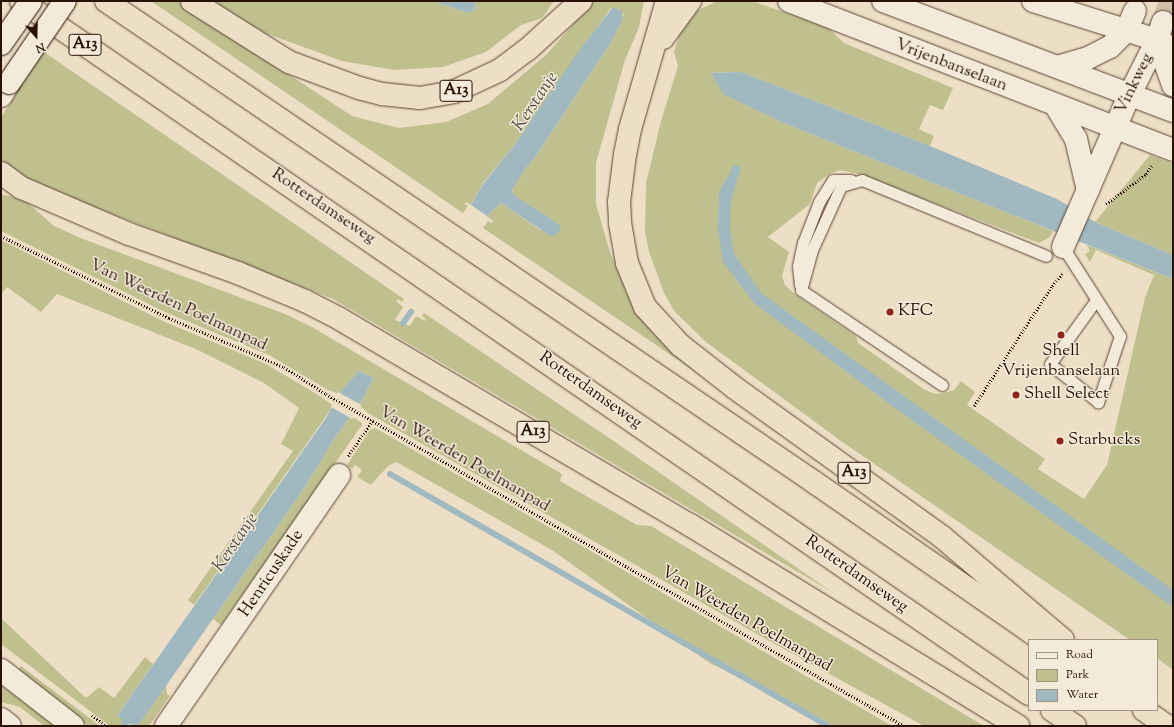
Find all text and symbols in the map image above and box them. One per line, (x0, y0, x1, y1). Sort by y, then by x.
north arrow (16, 16, 56, 56)
road number: A13 (68, 31, 102, 59)
street label: Vrijenbanselaan (892, 35, 1010, 97)
text: N (33, 38, 47, 56)
street label: Vinkweg (1112, 50, 1158, 118)
water label: Kerstanje (508, 68, 564, 136)
road number: A13 (439, 77, 473, 105)
street label: Rotterdamseweg (267, 165, 379, 249)
street label: Van Weerden Poelmanpad (86, 256, 270, 356)
place label: KFC (898, 302, 933, 322)
marker: KFC (885, 307, 895, 317)
marker: Shell Vrijenbanselaan (1056, 330, 1066, 340)
place label: Shell Vrijenbanselaan (1002, 342, 1120, 382)
street label: Rotterdamseweg (535, 348, 645, 434)
place label: Shell Select (1024, 385, 1109, 405)
marker: Shell Select (1011, 390, 1021, 400)
street label: Van Weerden Poelmanpad (375, 403, 553, 517)
road number: A13 (516, 418, 550, 446)
place label: Starbucks (1068, 431, 1140, 451)
marker: Starbucks (1055, 436, 1065, 446)
road number: A13 (837, 459, 871, 487)
water label: Kerstanje (208, 509, 264, 577)
street label: Henricuskade (235, 527, 309, 621)
street label: Rotterdamseweg (801, 532, 911, 618)
street label: Van Weerden Poelmanpad (657, 563, 835, 677)
legend (1028, 639, 1158, 711)
text: Road (1066, 646, 1093, 664)
text: Park (1066, 666, 1089, 684)
text: Water (1066, 686, 1098, 704)

